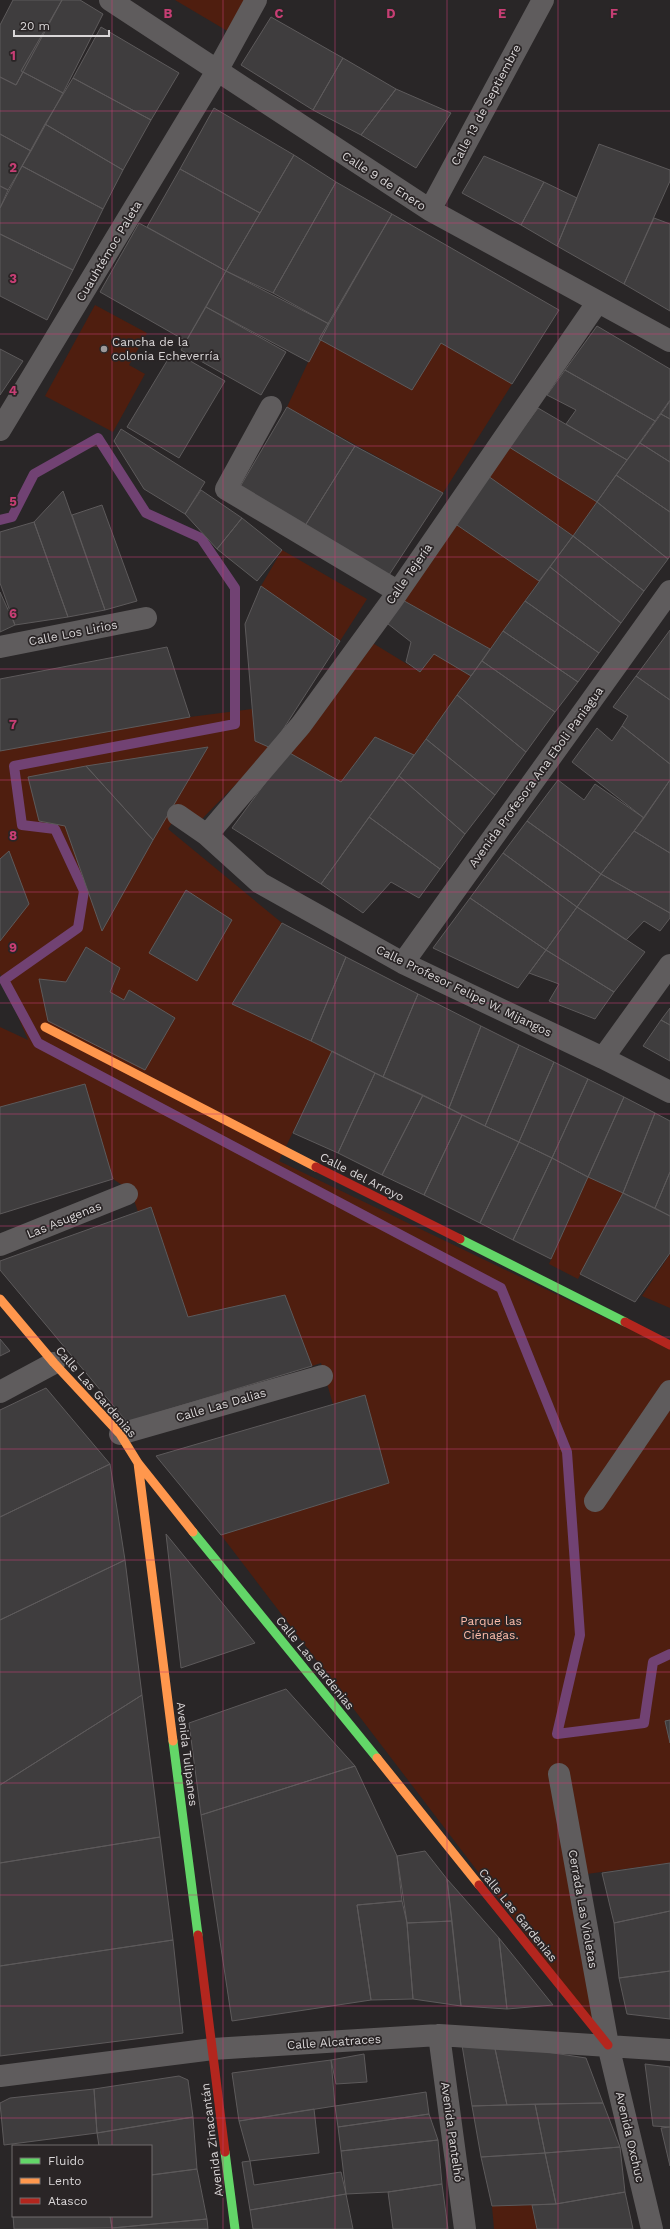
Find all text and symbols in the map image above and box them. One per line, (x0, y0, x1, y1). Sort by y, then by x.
text: B (164, 6, 173, 21)
text: C (275, 6, 284, 21)
text: D (386, 6, 396, 21)
text: E (498, 6, 506, 21)
text: F (610, 6, 618, 21)
scale bar (14, 12, 109, 38)
text: 20 m (20, 19, 50, 33)
street label: Calle 13 de Septiembre (448, 42, 524, 168)
text: 1 (10, 48, 16, 63)
street label: Calle 9 de Enero (339, 149, 429, 213)
text: 2 (9, 160, 17, 175)
street label: Cuauhtémoc Paleta (73, 198, 145, 304)
text: 3 (9, 271, 17, 286)
place label: Cancha de la colonia Echeverría (112, 335, 220, 363)
marker: Cancha de la colonia Echeverría (99, 344, 109, 354)
text: 4 (9, 383, 18, 398)
text: 5 (9, 494, 17, 509)
street label: Calle Tejería (383, 541, 435, 607)
text: 6 (9, 606, 17, 621)
street label: Calle Los Lirios (27, 618, 119, 648)
street label: Avenida Profesora Ana Eboli Paniagua (466, 684, 606, 870)
text: 7 (9, 717, 17, 732)
text: 8 (9, 828, 17, 843)
text: 9 (9, 940, 17, 955)
street label: Calle Profesor Felipe W. Mijangos (374, 942, 554, 1040)
street label: Calle del Arroyo (318, 1150, 406, 1204)
street label: Las Asugenas (25, 1199, 103, 1241)
street label: Calle Las Gardenias (53, 1344, 139, 1440)
street label: Calle Las Dalias (174, 1385, 268, 1425)
street label: Calle Las Gardenias (273, 1613, 357, 1713)
park label: Parque las Ciénagas. (460, 1614, 522, 1642)
street label: Avenida Tulipanes (174, 1701, 200, 1807)
street label: Cerrada Las Violetas (566, 1848, 600, 1970)
street label: Calle Las Gardenias (476, 1865, 560, 1965)
street label: Calle Alcatraces (286, 2032, 382, 2052)
street label: Avenida Pantelhó (438, 2081, 466, 2183)
street label: Avenida Zinacantán (198, 2082, 226, 2198)
street label: Avenida Oxchuc (613, 2090, 647, 2184)
legend (12, 2145, 152, 2217)
text: Fluido (48, 2154, 84, 2168)
text: Lento (48, 2174, 82, 2188)
text: Atasco (48, 2194, 88, 2208)

